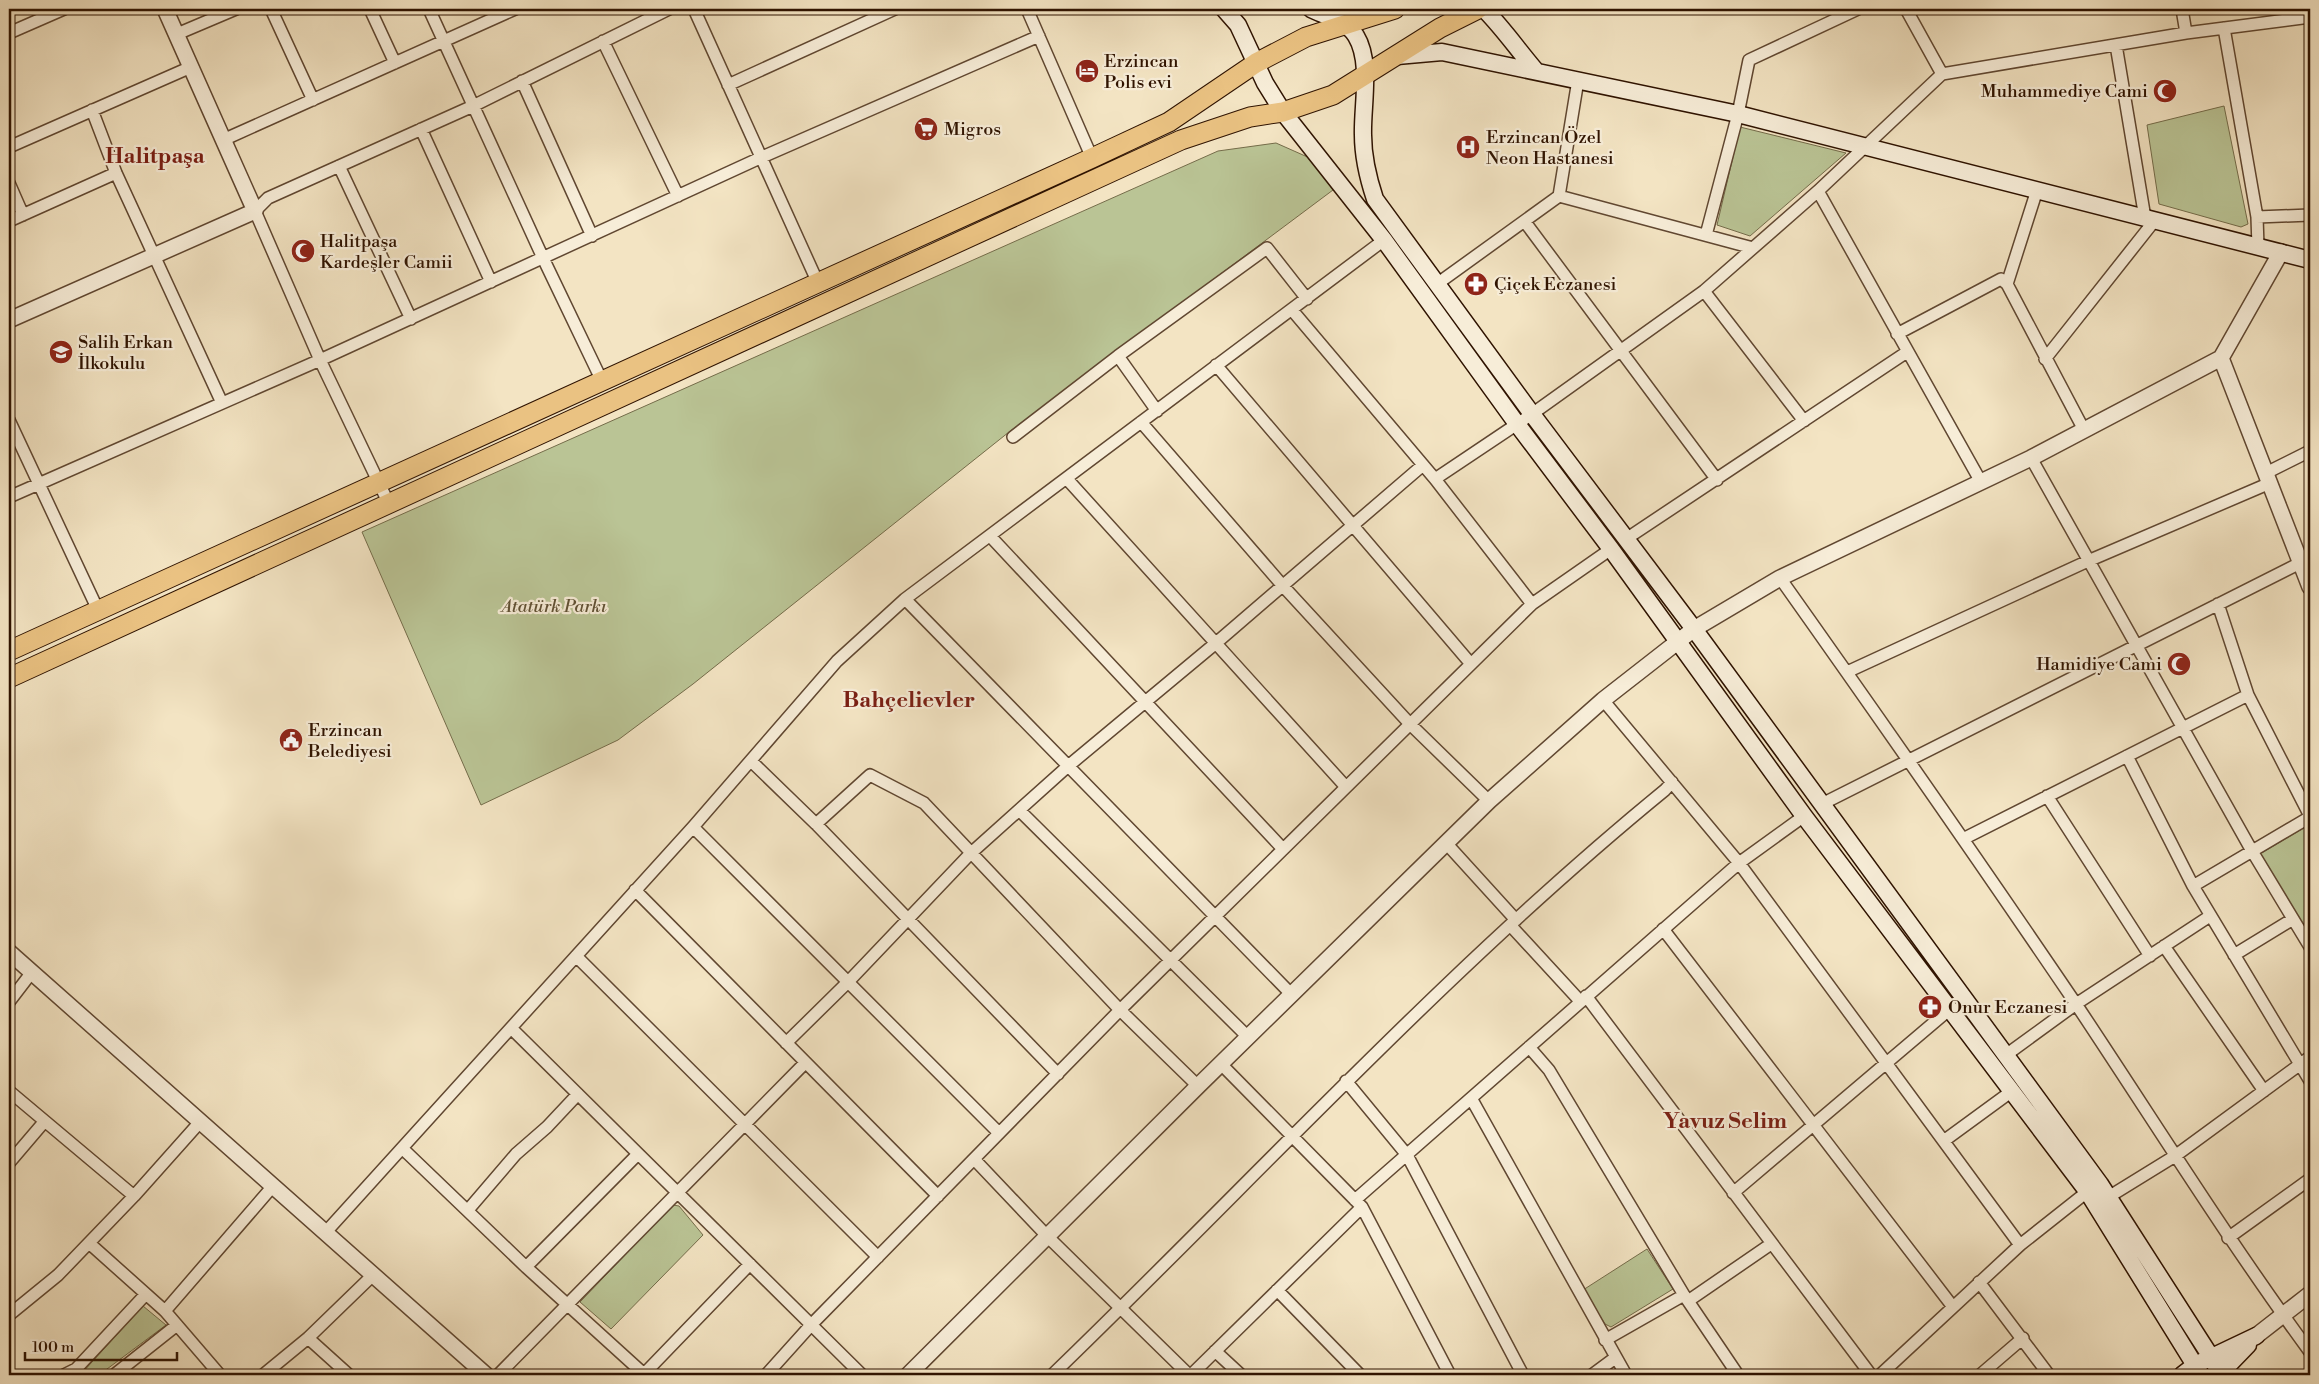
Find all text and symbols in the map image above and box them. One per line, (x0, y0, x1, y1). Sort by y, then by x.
place label: Erzincan Polis evi (1104, 50, 1179, 94)
hotel icon: Erzincan Polis evi (1074, 58, 1100, 84)
mosque icon: Muhammediye Cami (2152, 78, 2178, 104)
place label: Muhammediye Cami (1981, 80, 2148, 103)
supermarket icon: Migros (913, 116, 939, 142)
place label: Migros (944, 118, 1001, 141)
place label: Erzincan Özel Neon Hastanesi (1486, 126, 1614, 170)
hospital icon: Erzincan Özel Neon Hastanesi (1455, 134, 1481, 160)
district label: Halitpaşa (105, 143, 206, 170)
place label: Halitpaşa Kardeşler Camii (320, 230, 453, 274)
mosque icon: Halitpaşa Kardeşler Camii (290, 238, 316, 264)
pharmacy icon: Çiçek Eczanesi (1463, 271, 1489, 297)
place label: Çiçek Eczanesi (1494, 273, 1617, 296)
place label: Salih Erkan İlkokulu (78, 331, 173, 375)
school or university icon: Salih Erkan İlkokulu (48, 339, 74, 365)
park label: Atatürk Parkı (499, 595, 607, 618)
mosque icon: Hamidiye Cami (2166, 651, 2192, 677)
place label: Hamidiye Cami (2036, 653, 2162, 676)
district label: Bahçelievler (843, 687, 975, 714)
place label: Erzincan Belediyesi (307, 719, 392, 763)
public building icon: Erzincan Belediyesi (278, 727, 304, 753)
pharmacy icon: Onur Eczanesi (1917, 994, 1943, 1020)
place label: Onur Eczanesi (1948, 996, 2068, 1019)
district label: Yavuz Selim (1663, 1108, 1787, 1135)
scale bar (25, 1329, 178, 1361)
text: 100 m (32, 1338, 74, 1357)

